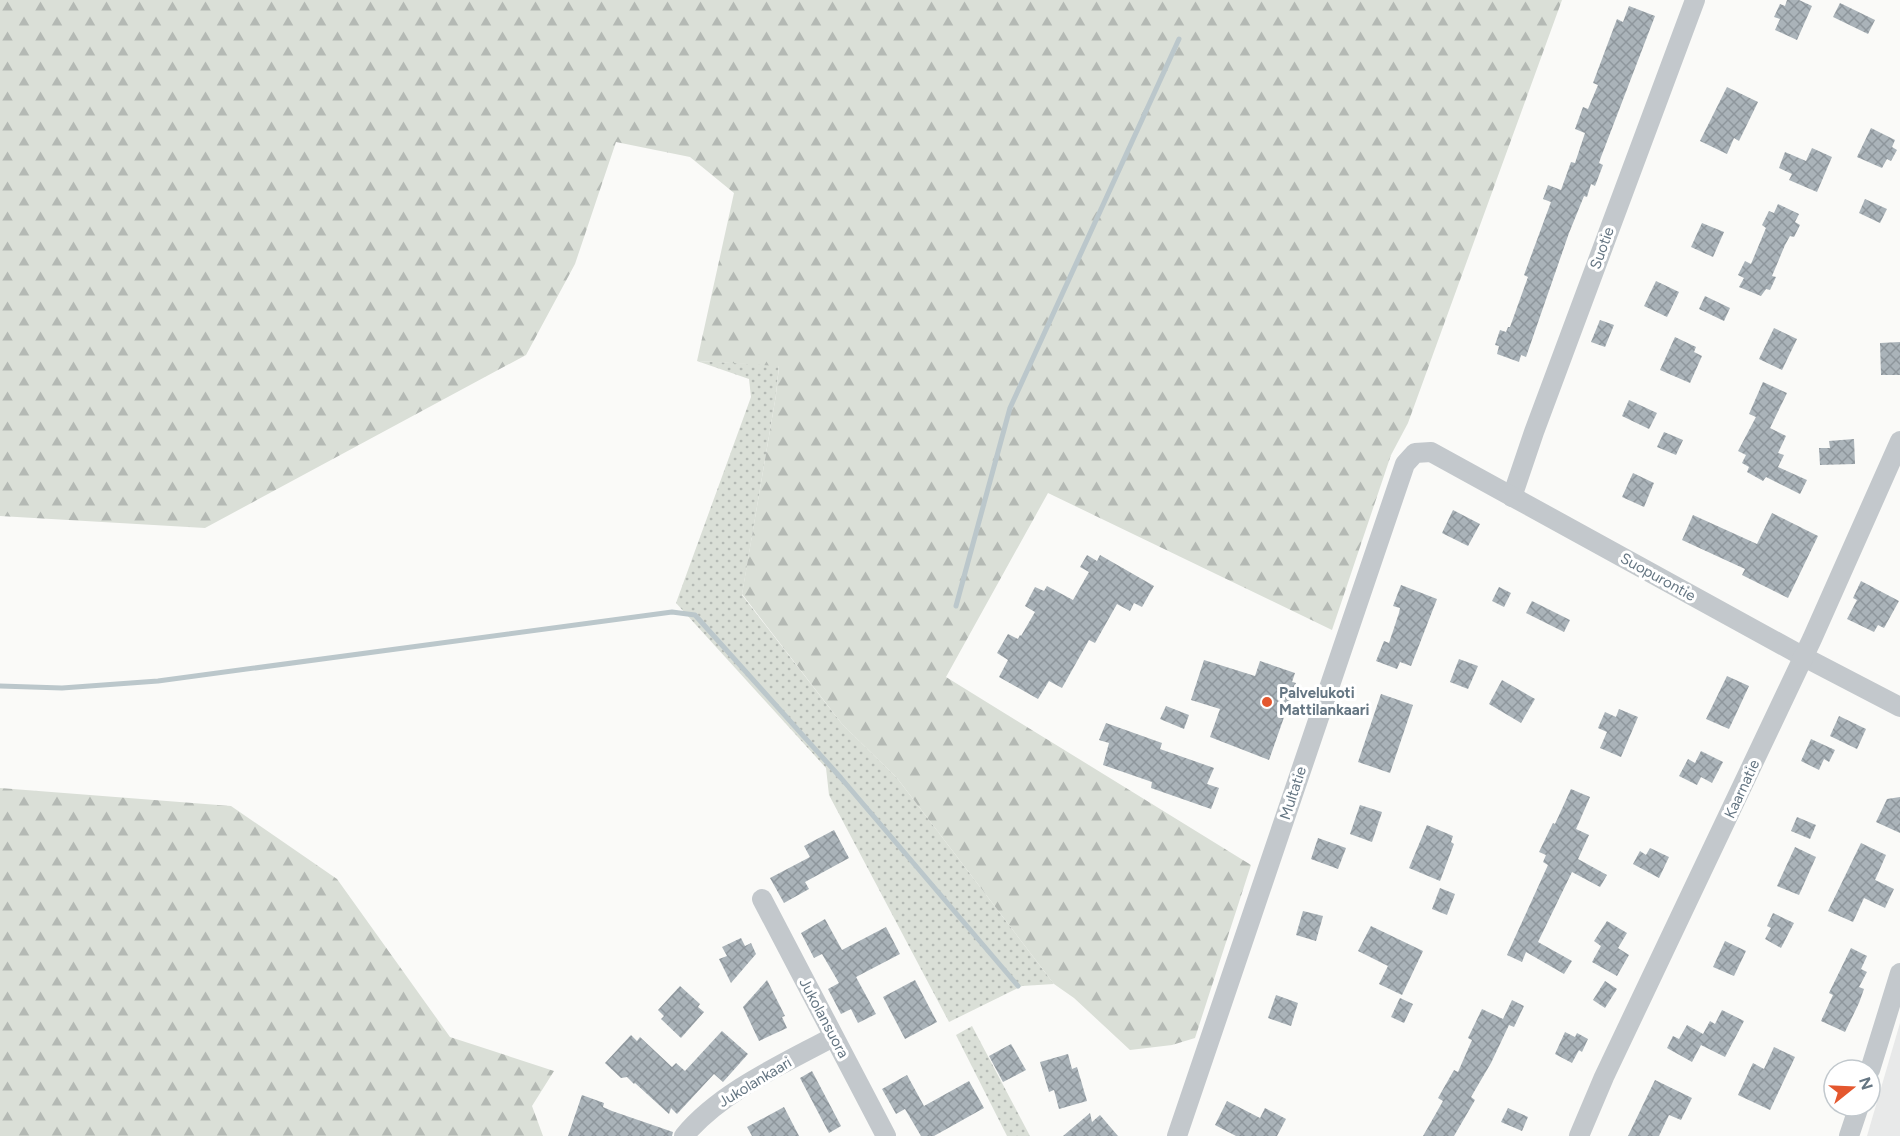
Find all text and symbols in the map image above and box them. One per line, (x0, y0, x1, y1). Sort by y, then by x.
street label: Suotie (1586, 224, 1618, 272)
street label: Suopurontie (1617, 549, 1699, 605)
place label: Palvelukoti Mattilankaari (1279, 684, 1369, 719)
marker: Palvelukoti Mattilankaari (1260, 695, 1274, 709)
street label: Kaarnatie (1721, 757, 1763, 821)
street label: Multatie (1276, 764, 1310, 822)
street label: Jukolansuora (795, 975, 853, 1061)
street label: Jukolankaari (715, 1053, 795, 1111)
north arrow (1822, 1058, 1882, 1118)
text: N (1855, 1075, 1877, 1092)

